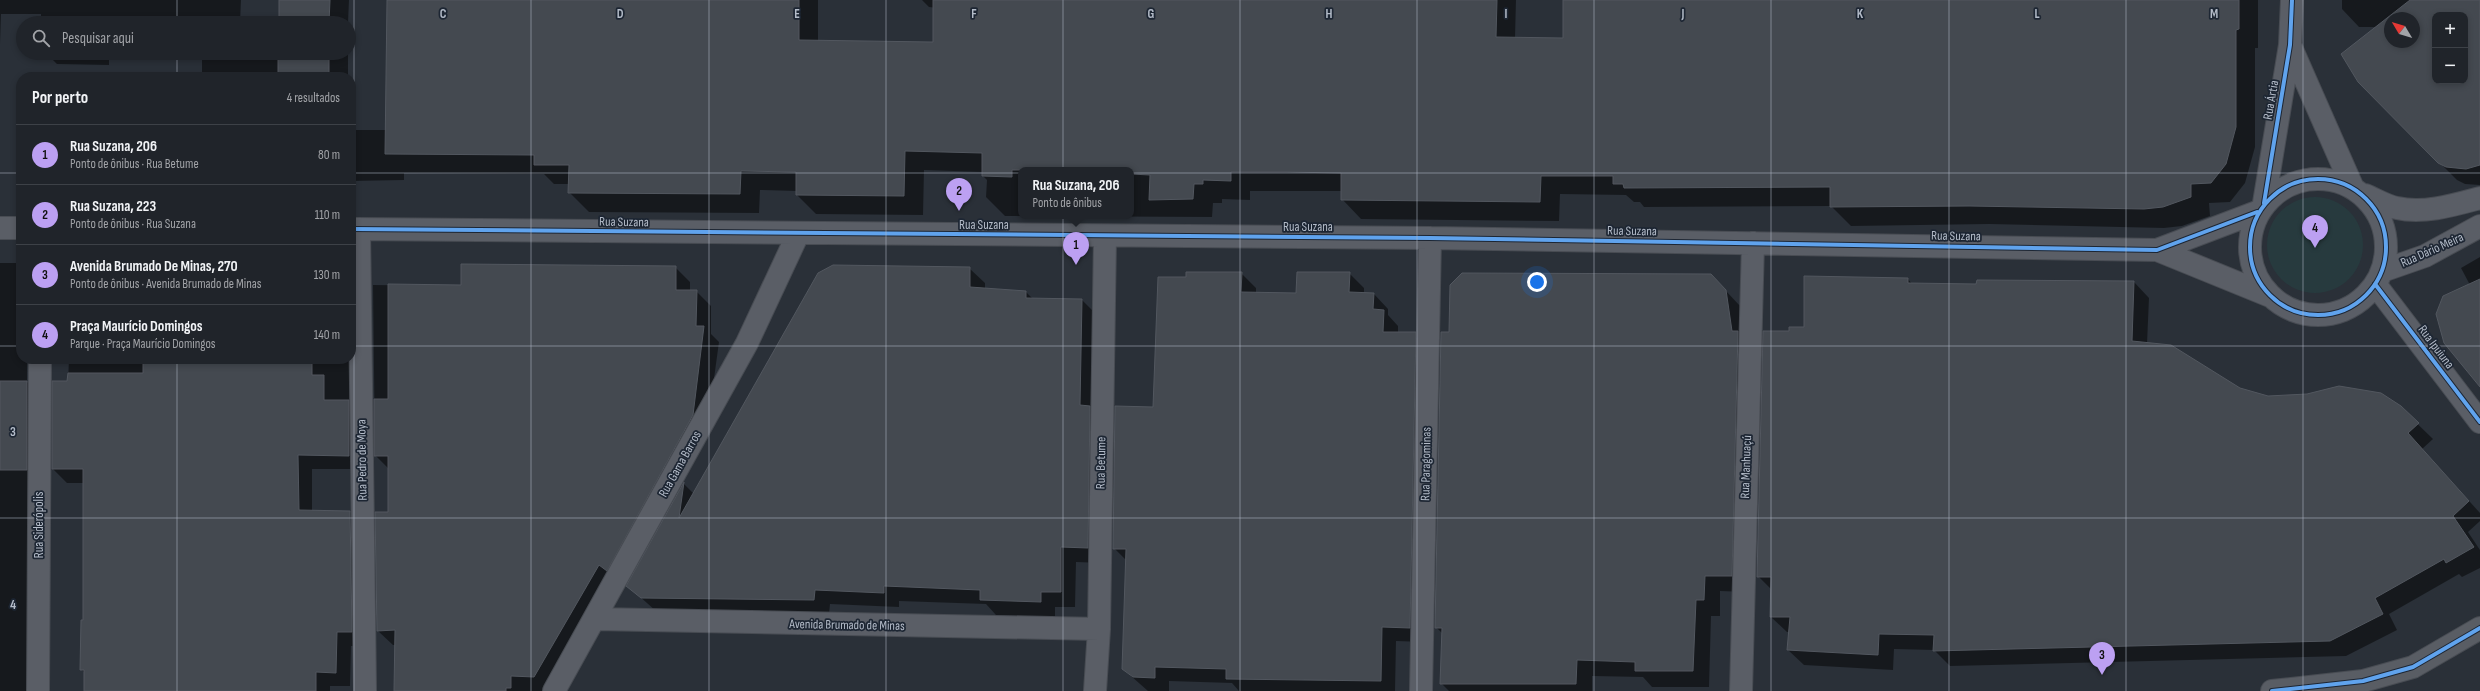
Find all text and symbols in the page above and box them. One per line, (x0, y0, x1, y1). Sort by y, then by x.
text: C (440, 6, 447, 22)
text: D (617, 6, 624, 22)
text: E (794, 6, 800, 22)
text: F (971, 6, 977, 22)
text: G (1148, 6, 1155, 22)
text: H (1326, 6, 1333, 22)
text: I (1505, 6, 1508, 22)
text: J (1681, 6, 1685, 22)
text: K (1857, 6, 1864, 22)
text: L (2034, 6, 2040, 22)
text: M (2210, 6, 2218, 22)
north arrow (2384, 12, 2420, 48)
map controls (2432, 12, 2468, 84)
button: + (2432, 12, 2468, 48)
search box (16, 16, 356, 60)
icon: search (30, 27, 52, 49)
text: Pesquisar aqui (62, 29, 134, 48)
button: − (2432, 48, 2468, 84)
street label: Rua Ártia (2260, 79, 2282, 121)
text: Por perto (32, 88, 88, 108)
text: 4 resultados (287, 90, 340, 106)
text: Rua Suzana, 206 (70, 137, 157, 156)
text: 1 (42, 147, 48, 163)
text: 80 m (318, 147, 340, 163)
text: Ponto de ônibus · Rua Betume (70, 156, 199, 172)
popup (1018, 167, 1134, 219)
text: Rua Suzana, 206 (1032, 176, 1120, 195)
pin: 2 (946, 178, 972, 211)
text: Ponto de ônibus (1032, 195, 1102, 211)
text: Rua Suzana, 223 (70, 197, 156, 216)
text: 2 (42, 207, 48, 223)
text: 110 m (315, 207, 340, 223)
street label: Rua Suzana (599, 214, 649, 230)
pin: 4 (2302, 215, 2328, 248)
text: Ponto de ônibus · Rua Suzana (70, 216, 196, 232)
street label: Rua Suzana (959, 217, 1009, 233)
street label: Rua Suzana (1283, 219, 1333, 235)
street label: Rua Suzana (1607, 223, 1657, 239)
street label: Rua Suzana (1931, 228, 1981, 244)
street label: Rua Dário Meira (2398, 229, 2466, 271)
pin: 1 (1063, 232, 1089, 265)
text: Avenida Brumado De Minas, 270 (70, 257, 238, 276)
text: 3 (42, 267, 48, 283)
text: 130 m (314, 267, 340, 283)
your location (1527, 272, 1547, 292)
text: Ponto de ônibus · Avenida Brumado de Minas (70, 276, 261, 292)
text: Praça Maurício Domingos (70, 317, 203, 336)
street label: Rua Ipuiuna (2414, 322, 2458, 372)
text: 4 (42, 327, 48, 343)
text: 140 m (314, 327, 340, 343)
text: Parque · Praça Maurício Domingos (70, 336, 215, 352)
street label: Rua Pedro de Moya (353, 419, 371, 501)
text: 3 (10, 424, 16, 440)
street label: Rua Paragominas (1417, 427, 1435, 501)
street label: Rua Gama Barros (655, 428, 705, 500)
street label: Rua Manhuaçú (1737, 435, 1755, 499)
street label: Rua Betume (1093, 437, 1109, 489)
street label: Rua Siderópolis (31, 491, 47, 558)
text: 4 (10, 597, 16, 613)
street label: Avenida Brumado de Minas (788, 616, 905, 634)
pin: 3 (2089, 642, 2115, 675)

